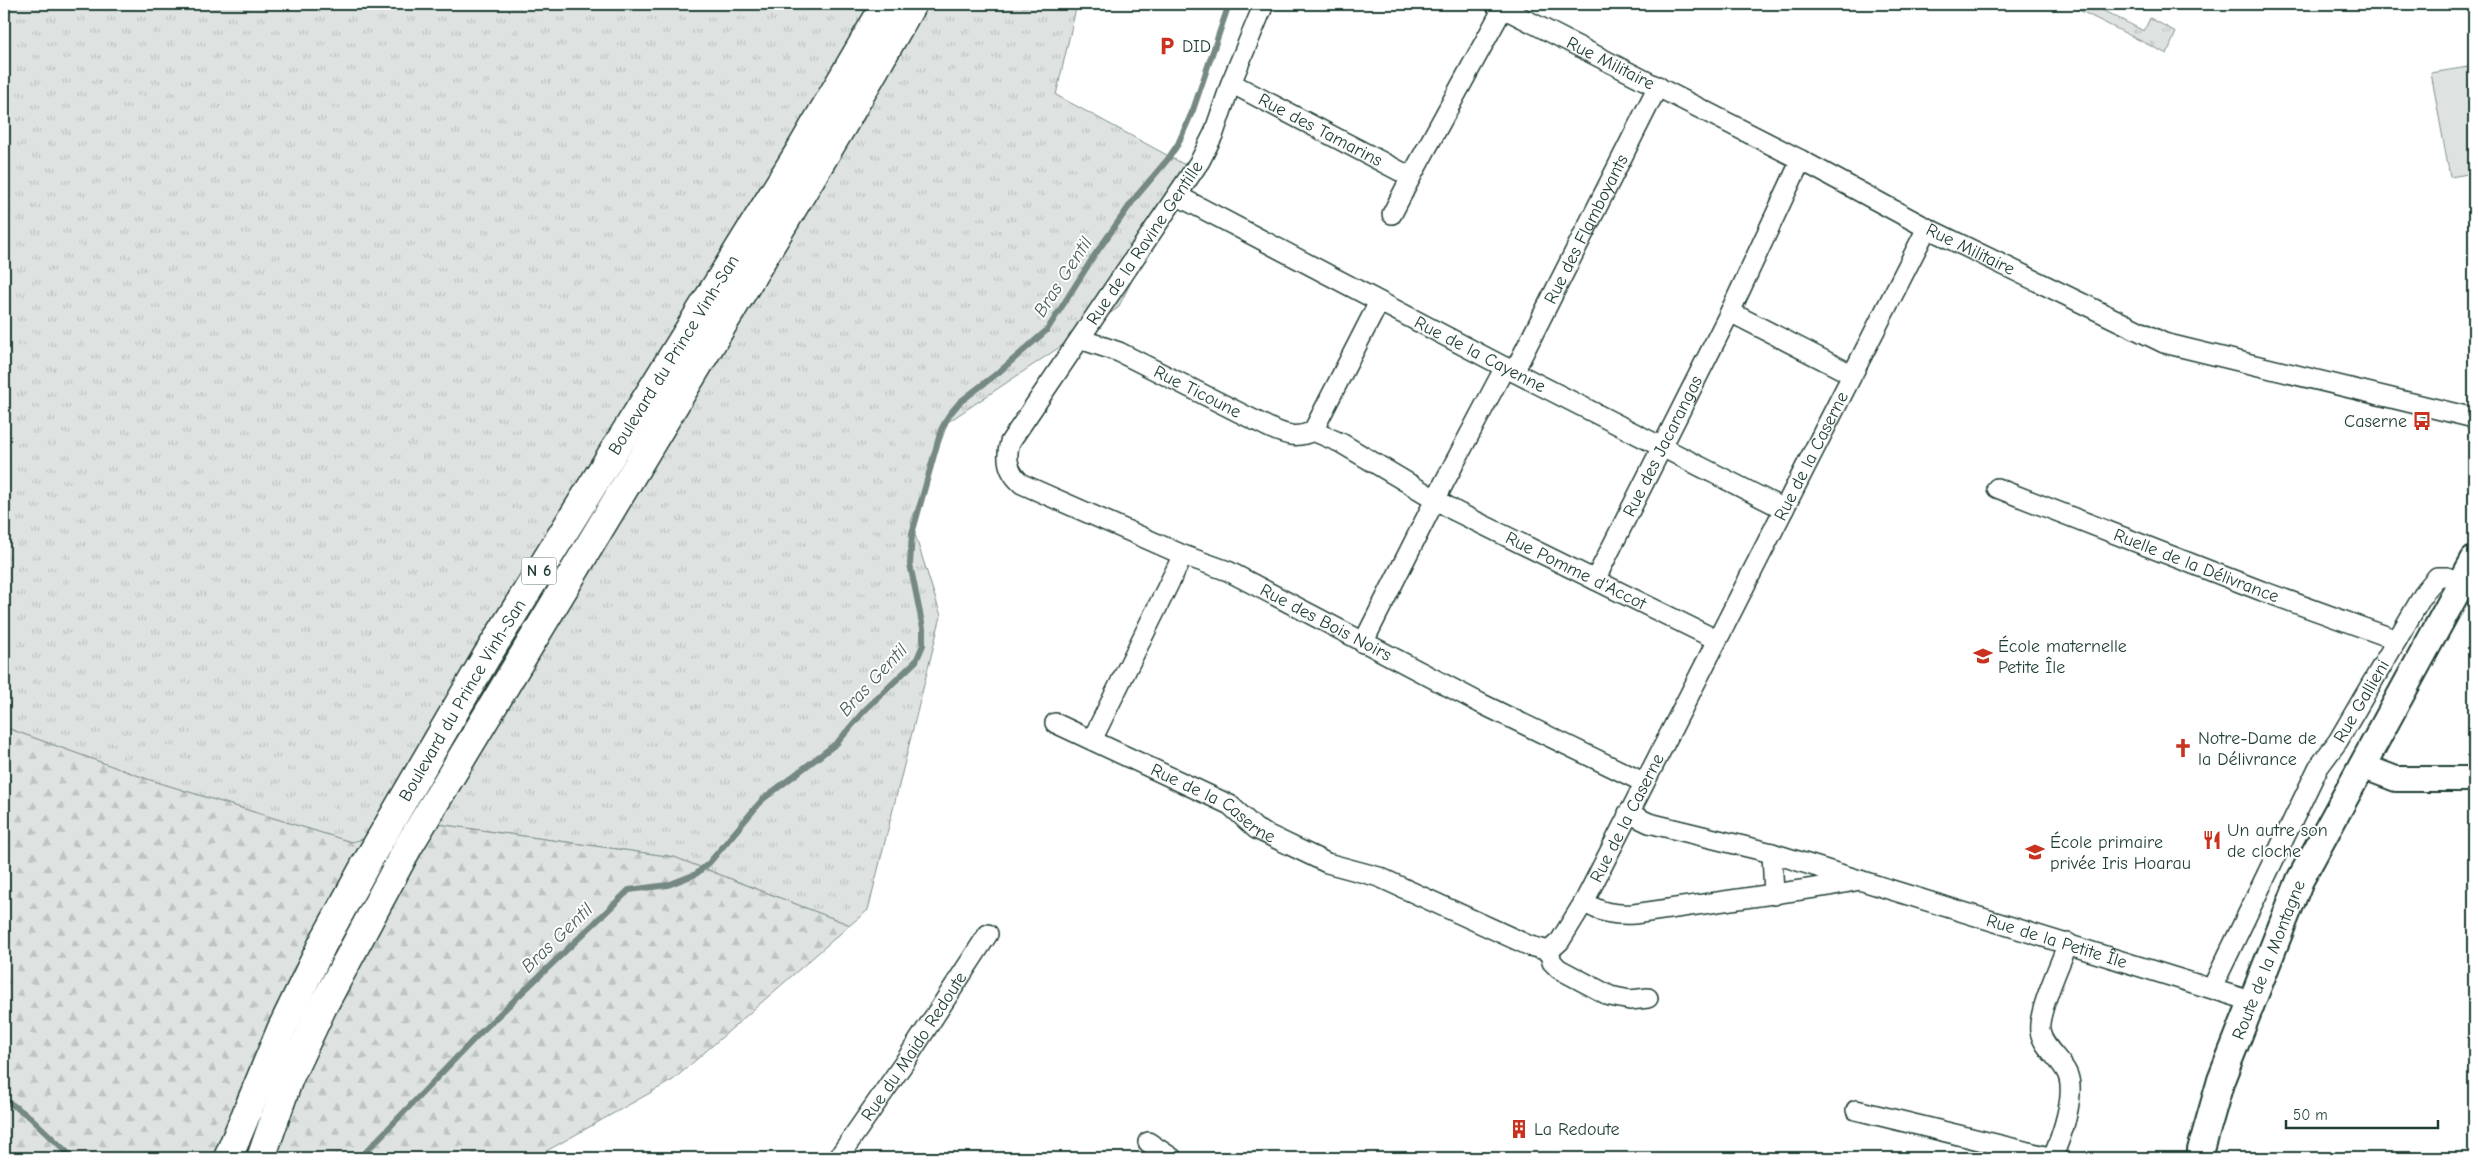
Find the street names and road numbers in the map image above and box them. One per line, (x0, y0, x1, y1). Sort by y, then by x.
street label: Rue Militaire (1563, 32, 1658, 94)
street label: Rue des Tamarins (1255, 89, 1386, 171)
street label: Rue des Flamboyants (1540, 151, 1632, 307)
street label: Rue de la Ravine Gentille (1082, 157, 1208, 329)
street label: Rue Militaire (1923, 219, 2018, 280)
street label: Boulevard du Prince Vinh-San (604, 251, 743, 459)
street label: Rue de la Cayenne (1411, 311, 1549, 397)
street label: Rue Ticoune (1150, 361, 1245, 422)
street label: Rue des Jacarangas (1618, 372, 1707, 520)
street label: Rue de la Caserne (1769, 388, 1853, 524)
street label: Ruelle de la Délivrance (2111, 524, 2282, 607)
street label: Rue Pomme d'Accot (1502, 527, 1650, 614)
road number: N 6 (522, 558, 556, 584)
street label: Rue des Bois Noirs (1257, 579, 1395, 665)
street label: Boulevard du Prince Vinh-San (394, 595, 530, 805)
street label: Rue Gallieni (2329, 656, 2394, 746)
street label: Rue de la Caserne (1585, 750, 1668, 886)
street label: Rue de la Caserne (1148, 759, 1279, 847)
street label: Route de la Montagne (2227, 877, 2309, 1043)
street label: Rue de la Petite Île (1984, 909, 2130, 973)
street label: Rue du Maido Redoute (857, 968, 971, 1125)

